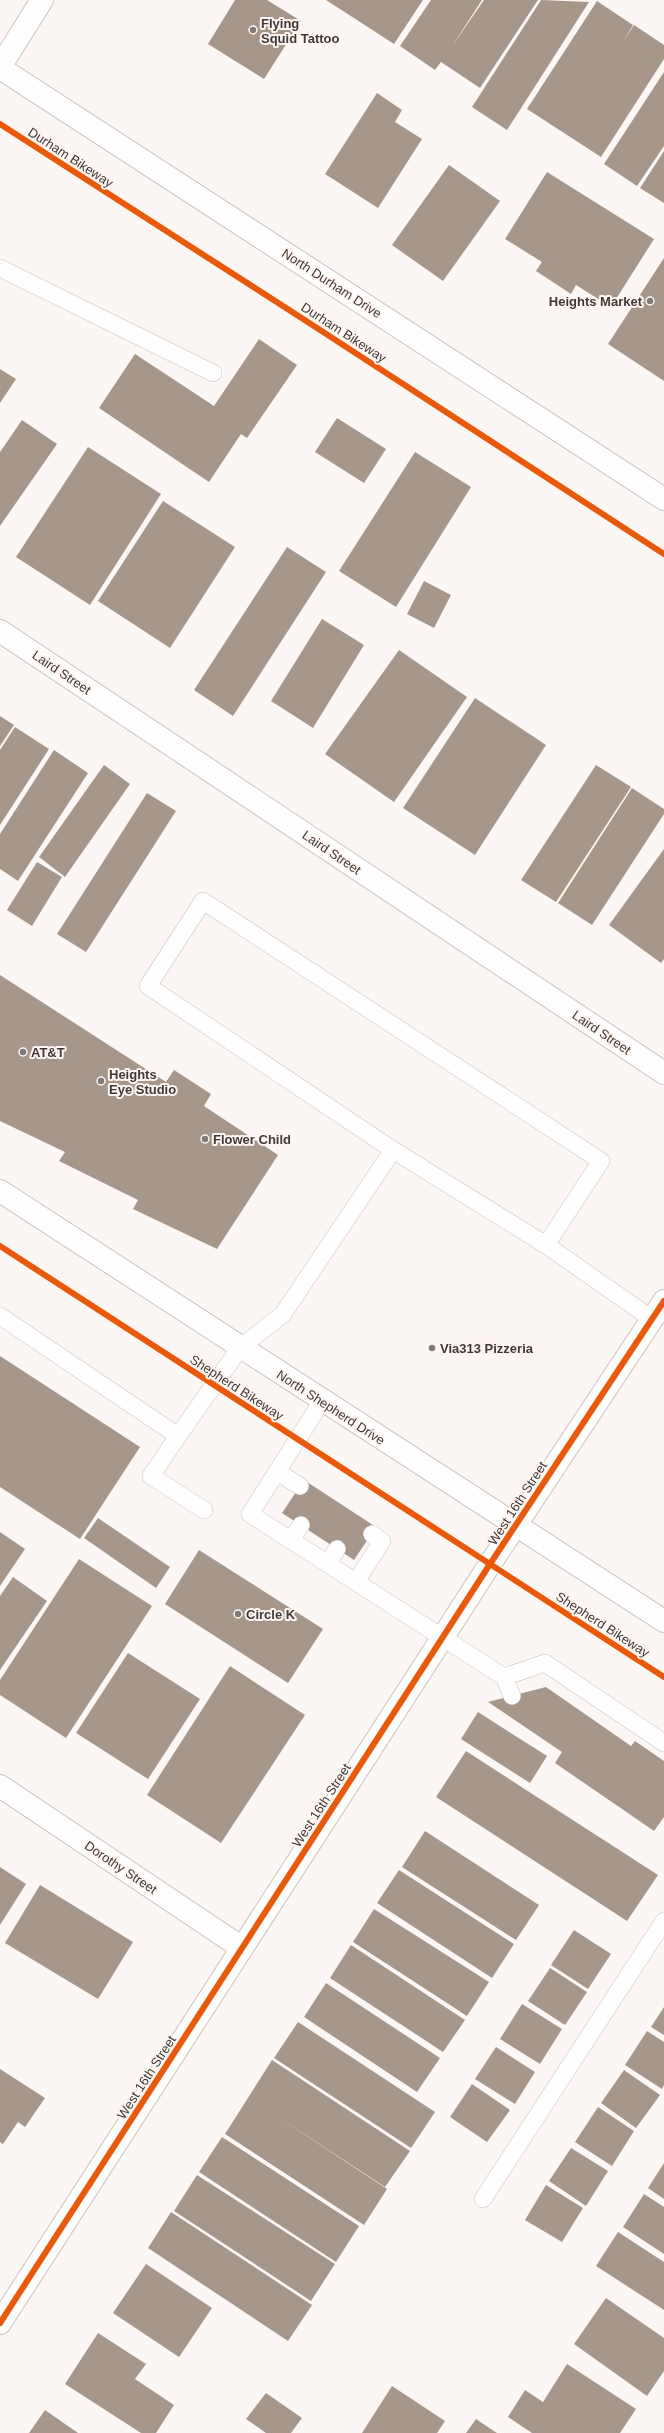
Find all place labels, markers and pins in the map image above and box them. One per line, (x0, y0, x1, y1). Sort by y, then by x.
place label: Flying Squid Tattoo (261, 16, 340, 46)
marker: Flying Squid Tattoo (248, 25, 258, 35)
place label: Heights Market (549, 294, 643, 309)
marker: Heights Market (645, 296, 655, 306)
place label: AT&T (31, 1045, 65, 1060)
marker: AT&T (18, 1047, 28, 1057)
place label: Heights Eye Studio (109, 1067, 176, 1097)
marker: Heights Eye Studio (96, 1076, 106, 1086)
place label: Flower Child (213, 1132, 291, 1147)
marker: Flower Child (200, 1134, 210, 1144)
place label: Via313 Pizzeria (440, 1341, 534, 1356)
marker: Via313 Pizzeria (427, 1343, 437, 1353)
place label: Circle K (246, 1607, 296, 1622)
marker: Circle K (233, 1609, 243, 1619)

